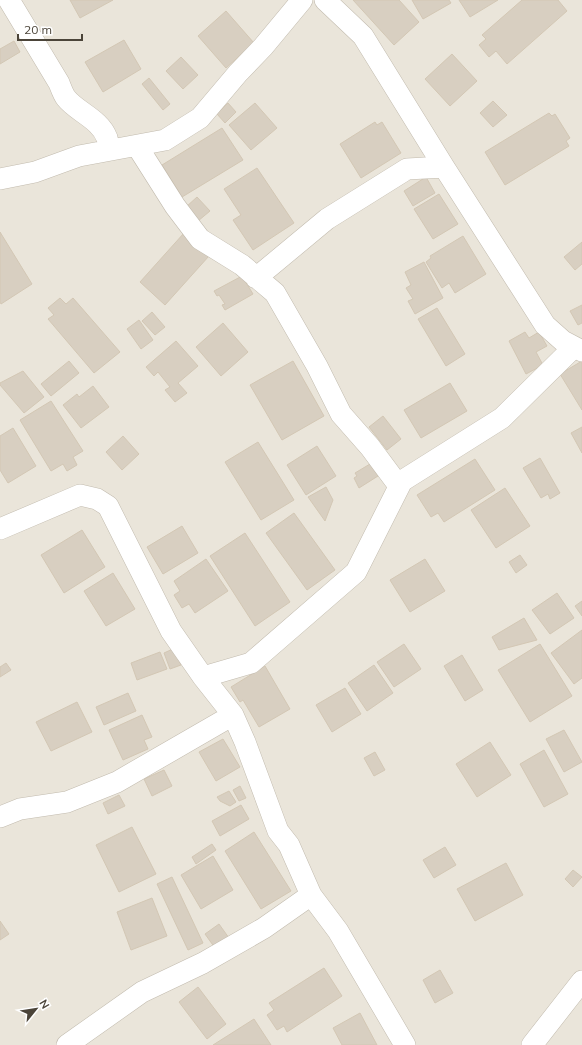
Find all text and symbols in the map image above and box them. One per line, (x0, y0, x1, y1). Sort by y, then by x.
scale bar (18, 16, 82, 42)
text: 20 m (24, 22, 52, 37)
north arrow (16, 989, 56, 1029)
text: N (37, 997, 53, 1011)

